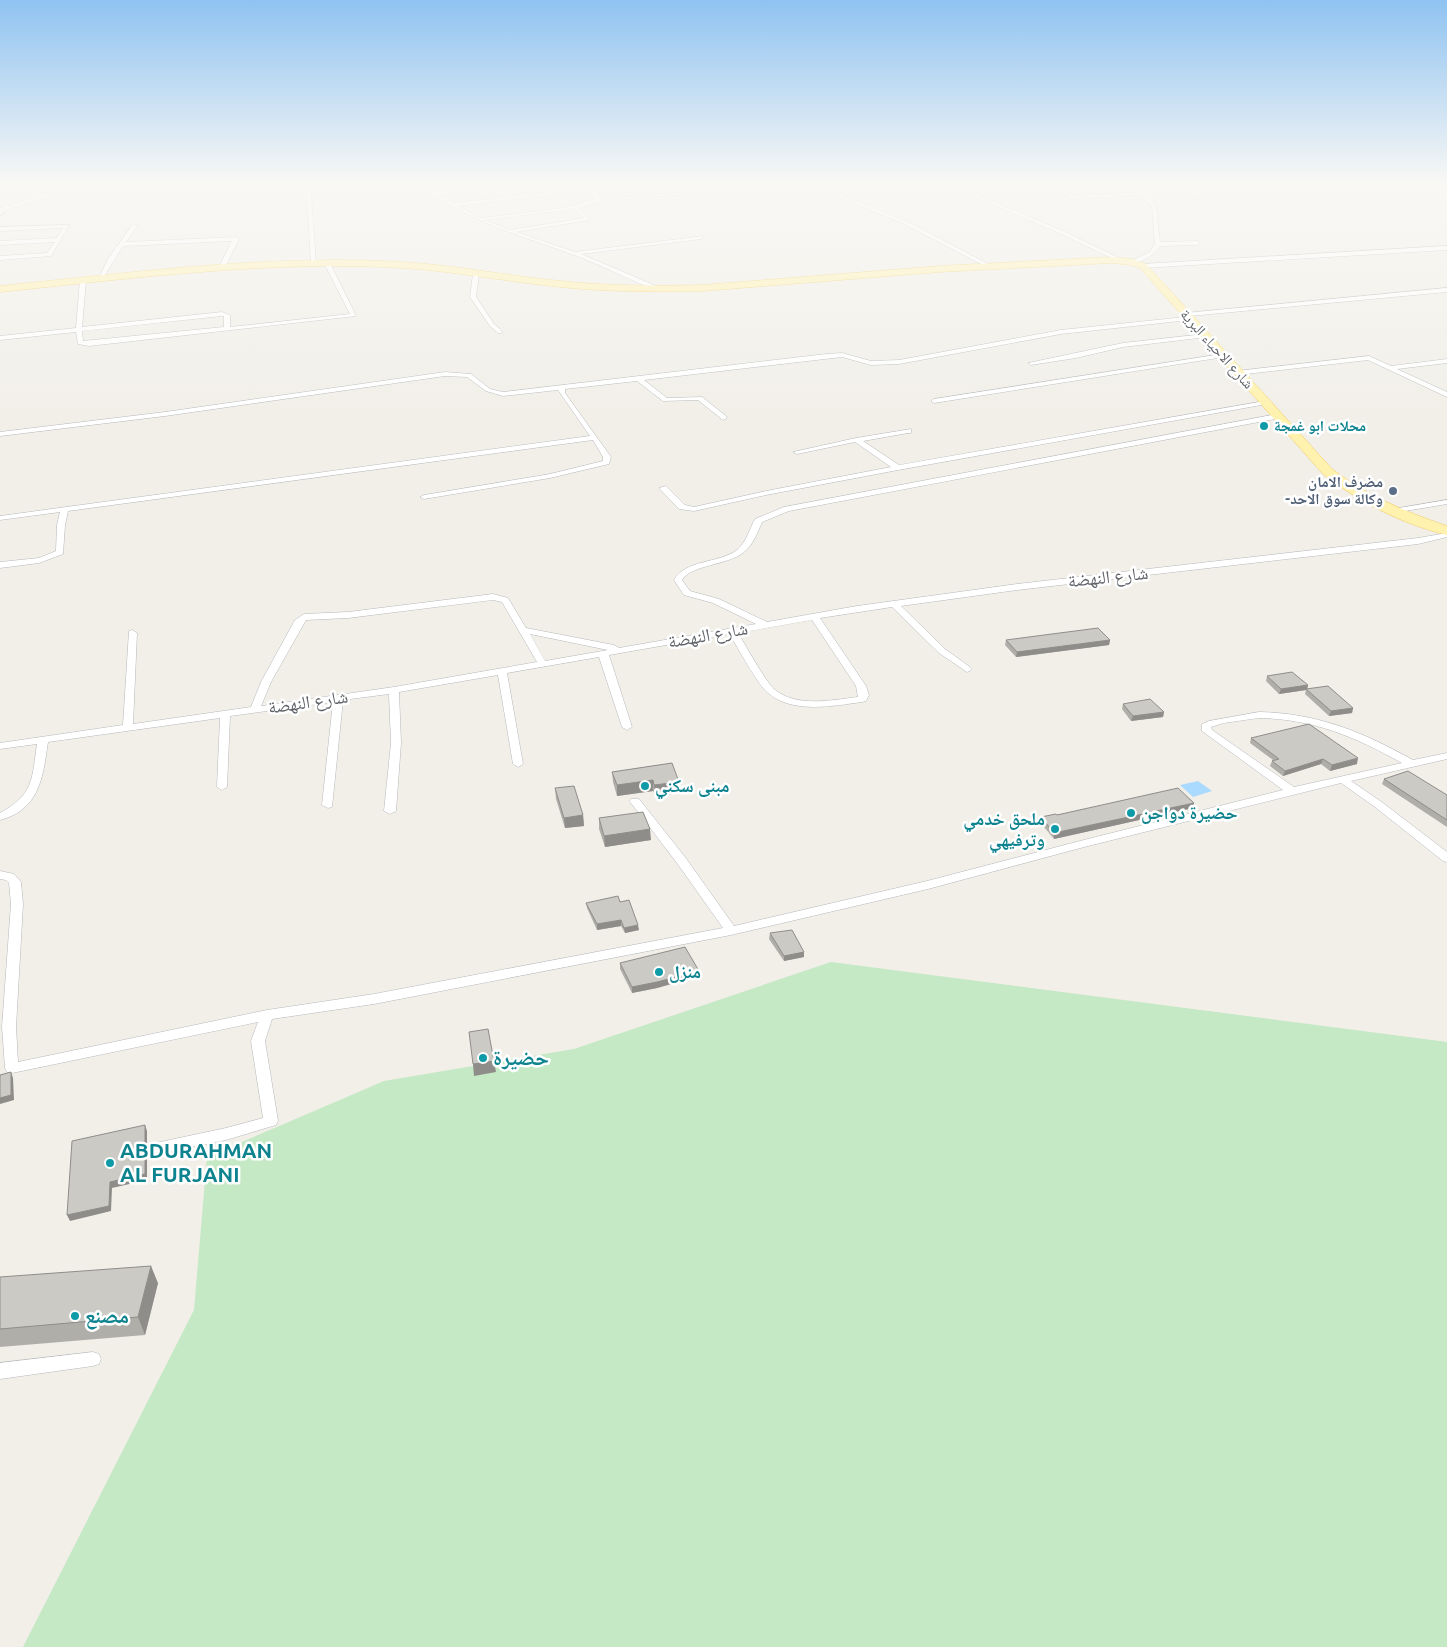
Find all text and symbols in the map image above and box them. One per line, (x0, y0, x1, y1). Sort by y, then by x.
street label: شارع الاحياء البرية (1176, 305, 1258, 393)
place label: محلات ابو غمجة (1274, 417, 1366, 435)
marker: محلات ابو غمجة (1258, 420, 1270, 432)
place label: مضرف الامان -وكالة سوق الاحد (1285, 473, 1383, 508)
marker: مضرف الامان -وكالة سوق الاحد (1387, 485, 1399, 497)
street label: شارع النهضة (1067, 562, 1149, 592)
street label: شارع النهضة (666, 617, 750, 653)
street label: شارع النهضة (267, 685, 349, 719)
place label: مبنى سكني (655, 775, 729, 800)
marker: مبنى سكني (639, 780, 651, 792)
place label: حضيرة دواجن (1141, 802, 1238, 824)
marker: حضيرة دواجن (1125, 807, 1137, 819)
place label: ملحق خدمي وترفيهي (963, 808, 1045, 854)
marker: ملحق خدمي وترفيهي (1049, 823, 1061, 835)
place label: منزل (669, 961, 701, 983)
marker: منزل (653, 966, 665, 978)
place label: حضيرة (493, 1045, 549, 1070)
marker: حضيرة (477, 1052, 489, 1064)
place label: ABDURAHMAN AL FURJANI (120, 1138, 272, 1186)
marker: ABDURAHMAN AL FURJANI (104, 1157, 116, 1169)
place label: مصنع (85, 1303, 129, 1330)
marker: مصنع (69, 1310, 81, 1322)

